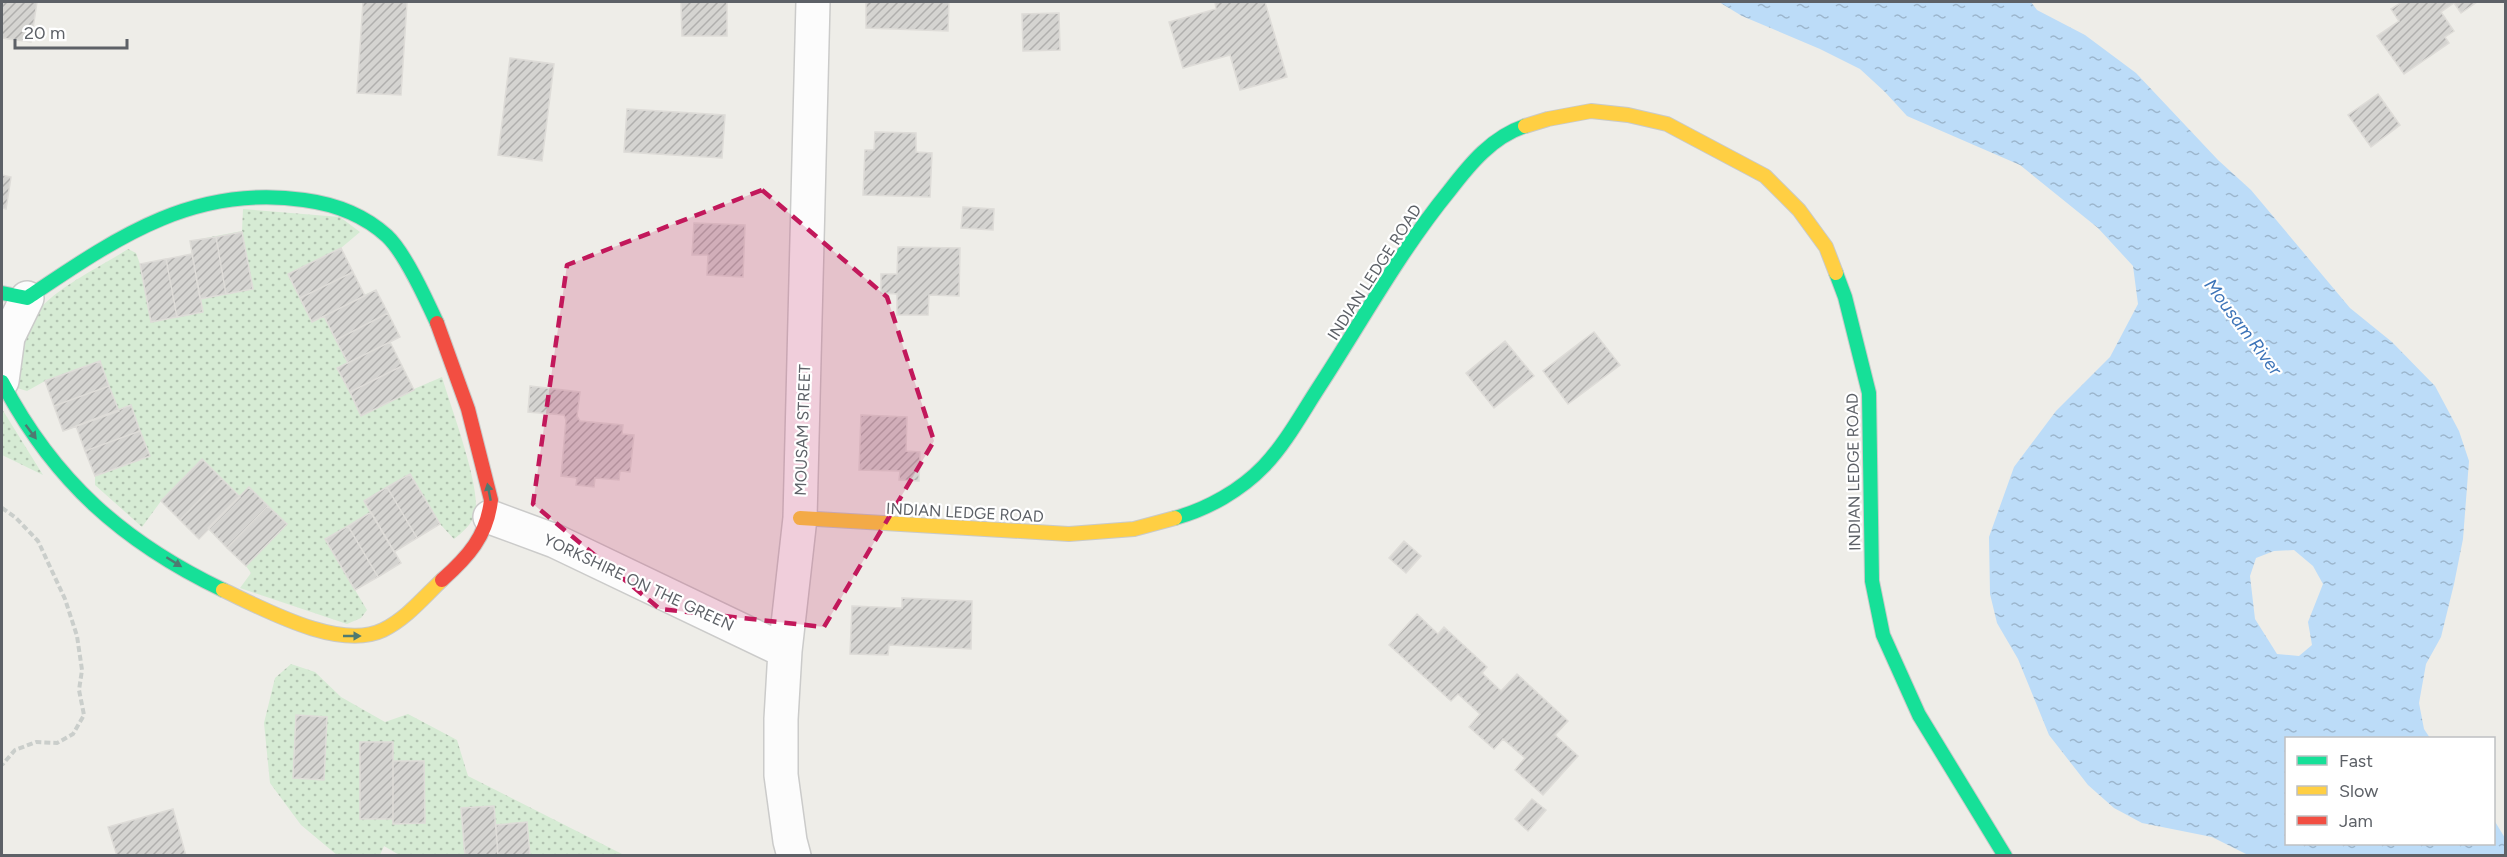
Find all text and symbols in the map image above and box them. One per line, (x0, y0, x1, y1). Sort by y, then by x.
scale bar (15, 12, 128, 50)
text: 20 m (24, 22, 65, 44)
street label: INDIAN LEDGE ROAD (1323, 201, 1425, 344)
water label: Mousam River (2200, 274, 2287, 380)
street label: MOUSAM STREET (791, 364, 814, 496)
street label: INDIAN LEDGE ROAD (1843, 393, 1864, 551)
one-way arrow (24, 425, 36, 440)
one-way arrow (484, 482, 493, 501)
street label: INDIAN LEDGE ROAD (886, 499, 1044, 526)
street label: YORKSHIRE ON THE GREEN (541, 530, 737, 635)
one-way arrow (166, 556, 182, 567)
one-way arrow (342, 631, 361, 641)
legend (2285, 737, 2495, 845)
text: Fast (2339, 750, 2373, 772)
text: Slow (2339, 780, 2378, 802)
text: Jam (2339, 810, 2373, 832)

